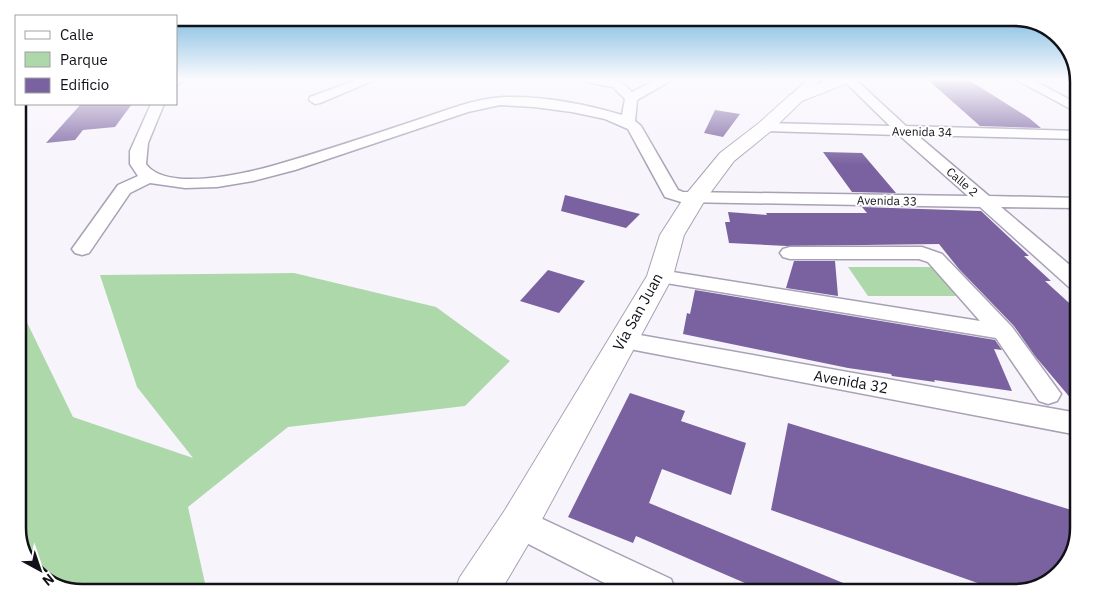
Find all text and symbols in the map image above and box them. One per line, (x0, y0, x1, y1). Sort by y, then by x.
legend (15, 15, 178, 105)
text: Calle (60, 25, 94, 44)
text: Parque (60, 50, 108, 69)
text: Edificio (60, 75, 109, 94)
street label: Avenida 34 (892, 123, 952, 140)
street label: Calle 2 (943, 164, 981, 199)
street label: Avenida 33 (857, 192, 917, 209)
street label: Vía San Juan (608, 270, 667, 354)
street label: Avenida 32 (812, 366, 890, 397)
north arrow (15, 545, 65, 595)
text: N (39, 570, 58, 590)

